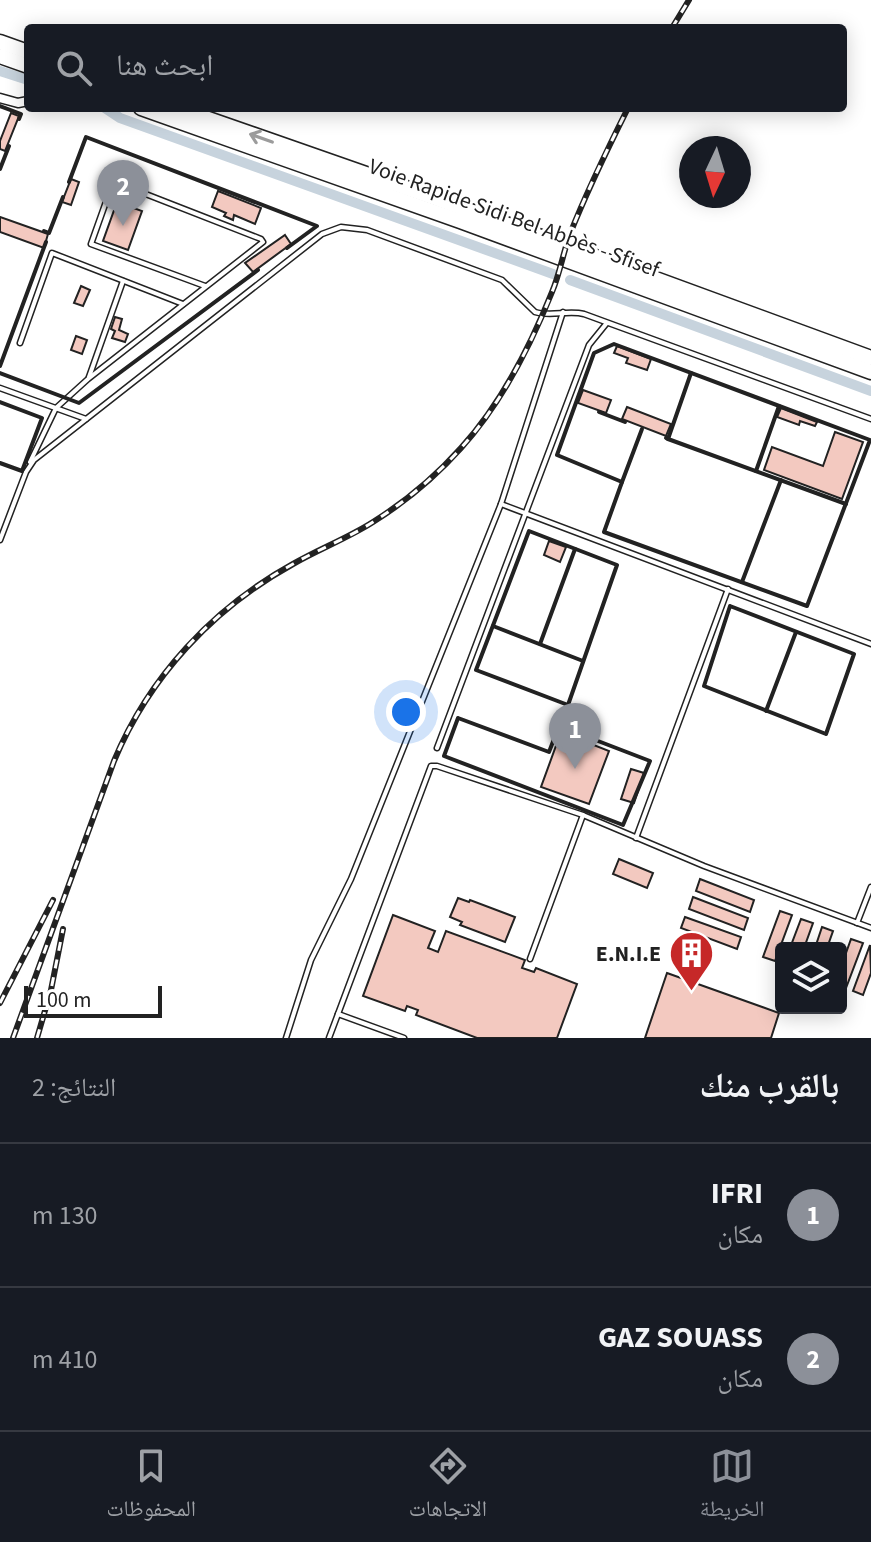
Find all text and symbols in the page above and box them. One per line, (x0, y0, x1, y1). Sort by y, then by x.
search box (24, 24, 847, 112)
text: ابحث هنا (116, 44, 213, 87)
icon: search (52, 46, 96, 90)
one-way arrow (249, 130, 274, 144)
north arrow (679, 136, 751, 208)
street label: Voie Rapide Sidi Bel Abbès - Sfisef (364, 150, 665, 286)
pin: 2 (97, 160, 149, 226)
your location (386, 692, 426, 732)
pin: 1 (549, 703, 601, 769)
building icon: E.N.I.E (668, 930, 716, 993)
place label: E.N.I.E (596, 938, 661, 970)
map controls (775, 942, 847, 1014)
button: layers (775, 942, 847, 1014)
scale bar (24, 982, 162, 1018)
text: 100 m (36, 984, 91, 1016)
text: بالقرب منك (699, 1062, 839, 1111)
text: النتائج: 2 (32, 1069, 116, 1106)
text: IFRI (711, 1172, 763, 1215)
text: 130 m (32, 1197, 98, 1234)
text: 1 (806, 1197, 820, 1234)
text: مكان (717, 1216, 763, 1253)
text: GAZ SOUASS (598, 1316, 763, 1359)
text: 410 m (32, 1341, 98, 1378)
text: 2 (806, 1341, 820, 1378)
text: مكان (717, 1360, 763, 1397)
tab: المحفوظات (106, 1444, 196, 1530)
tab: الاتجاهات (409, 1444, 487, 1530)
tab: الخريطة (700, 1444, 765, 1530)

